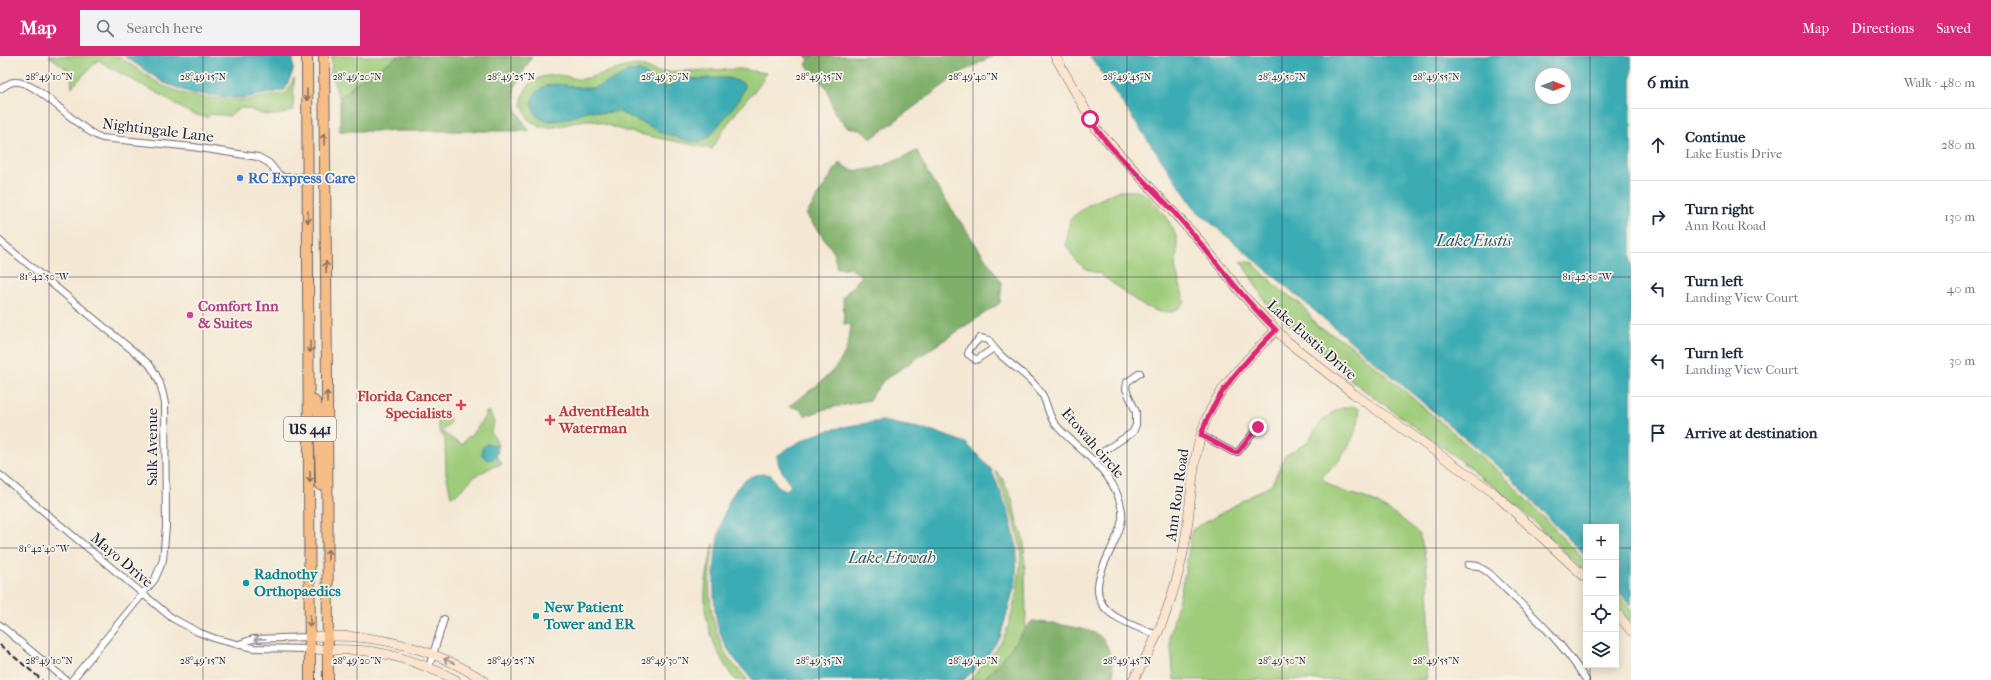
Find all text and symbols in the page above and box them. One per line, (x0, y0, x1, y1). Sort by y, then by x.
search box (80, 10, 360, 46)
text: Map (20, 17, 56, 39)
icon: search (94, 17, 116, 39)
text: Search here (126, 19, 203, 37)
text: Map (1802, 20, 1829, 37)
text: Directions (1851, 20, 1914, 37)
text: Saved (1936, 20, 1971, 37)
north arrow (1535, 68, 1571, 104)
text: 28°49'10"N (25, 71, 73, 83)
text: 28°49'15"N (180, 71, 227, 83)
text: 28°49'20"N (332, 71, 382, 83)
text: 28°49'25"N (487, 71, 535, 83)
text: 28°49'30"N (641, 71, 690, 83)
text: 28°49'35"N (795, 71, 843, 83)
text: 28°49'40"N (948, 71, 998, 83)
text: 28°49'45"N (1103, 71, 1152, 83)
text: 28°49'50"N (1258, 71, 1307, 83)
text: 28°49'55"N (1412, 71, 1460, 83)
text: 6 min (1647, 72, 1689, 92)
text: Walk · 480 m (1904, 75, 1975, 90)
one-way arrow (303, 88, 311, 101)
route start (1081, 110, 1099, 128)
street label: Nightingale Lane (101, 114, 215, 146)
text: Continue (1685, 128, 1745, 146)
one-way arrow (320, 133, 328, 146)
icon: ahead (1647, 134, 1669, 156)
text: 280 m (1941, 137, 1975, 152)
text: Lake Eustis Drive (1685, 146, 1783, 161)
place label: RC Express Care (248, 169, 356, 187)
marker: RC Express Care (235, 173, 245, 183)
text: Turn right (1685, 200, 1754, 218)
icon: right (1647, 206, 1669, 228)
text: 130 m (1944, 209, 1975, 224)
one-way arrow (304, 210, 312, 223)
text: Ann Rou Road (1685, 218, 1766, 233)
water label: Lake Eustis (1435, 231, 1513, 250)
one-way arrow (322, 261, 330, 274)
text: 81°42'50"W (20, 271, 70, 283)
text: 81°42'50"W (1563, 271, 1613, 283)
text: Turn left (1685, 272, 1743, 290)
icon: left (1647, 278, 1669, 300)
text: 40 m (1947, 281, 1975, 296)
text: Landing View Court (1685, 290, 1798, 305)
street label: Lake Eustis Drive (1264, 296, 1361, 384)
place label: Comfort Inn & Suites (198, 297, 279, 332)
marker: Comfort Inn & Suites (185, 310, 195, 320)
one-way arrow (306, 340, 314, 353)
text: Turn left (1685, 344, 1743, 362)
icon: left (1647, 350, 1669, 372)
text: 30 m (1949, 353, 1975, 368)
text: Landing View Court (1685, 362, 1798, 377)
place label: Florida Cancer Specialists (356, 387, 453, 422)
one-way arrow (323, 391, 331, 404)
marker: Florida Cancer Specialists (455, 399, 467, 411)
place label: AdventHealth Waterman (558, 402, 650, 437)
street label: Etowah circle (1058, 404, 1129, 482)
street label: Salk Avenue (143, 407, 161, 486)
marker: AdventHealth Waterman (544, 414, 556, 426)
road number: US 441 (284, 417, 336, 441)
route end (1249, 418, 1267, 436)
icon: arrive (1647, 422, 1669, 444)
text: Arrive at destination (1685, 424, 1817, 442)
street label: Ann Rou Road (1161, 447, 1193, 544)
one-way arrow (306, 470, 314, 483)
map controls (1583, 524, 1619, 668)
button: + (1583, 524, 1619, 560)
street label: Mayo Drive (87, 529, 157, 592)
text: 81°42'40"W (19, 543, 70, 555)
water label: Lake Etowah (847, 548, 936, 567)
one-way arrow (324, 549, 332, 562)
button: − (1583, 560, 1619, 596)
place label: Radnothy Orthopaedics (254, 565, 341, 600)
marker: Radnothy Orthopaedics (241, 578, 251, 588)
button: locate (1583, 596, 1619, 632)
place label: New Patient Tower and ER (543, 598, 636, 633)
marker: New Patient Tower and ER (531, 611, 541, 621)
one-way arrow (306, 614, 314, 627)
button: layers (1583, 632, 1619, 668)
one-way arrow (254, 635, 267, 643)
text: 28°49'10"N (25, 655, 73, 667)
text: 28°49'15"N (180, 655, 227, 667)
text: 28°49'20"N (332, 655, 382, 667)
text: 28°49'25"N (487, 655, 535, 667)
text: 28°49'30"N (641, 655, 690, 667)
text: 28°49'35"N (795, 655, 843, 667)
text: 28°49'40"N (948, 655, 998, 667)
text: 28°49'45"N (1103, 655, 1152, 667)
text: 28°49'50"N (1258, 655, 1307, 667)
text: 28°49'55"N (1412, 655, 1460, 667)
one-way arrow (443, 657, 455, 664)

